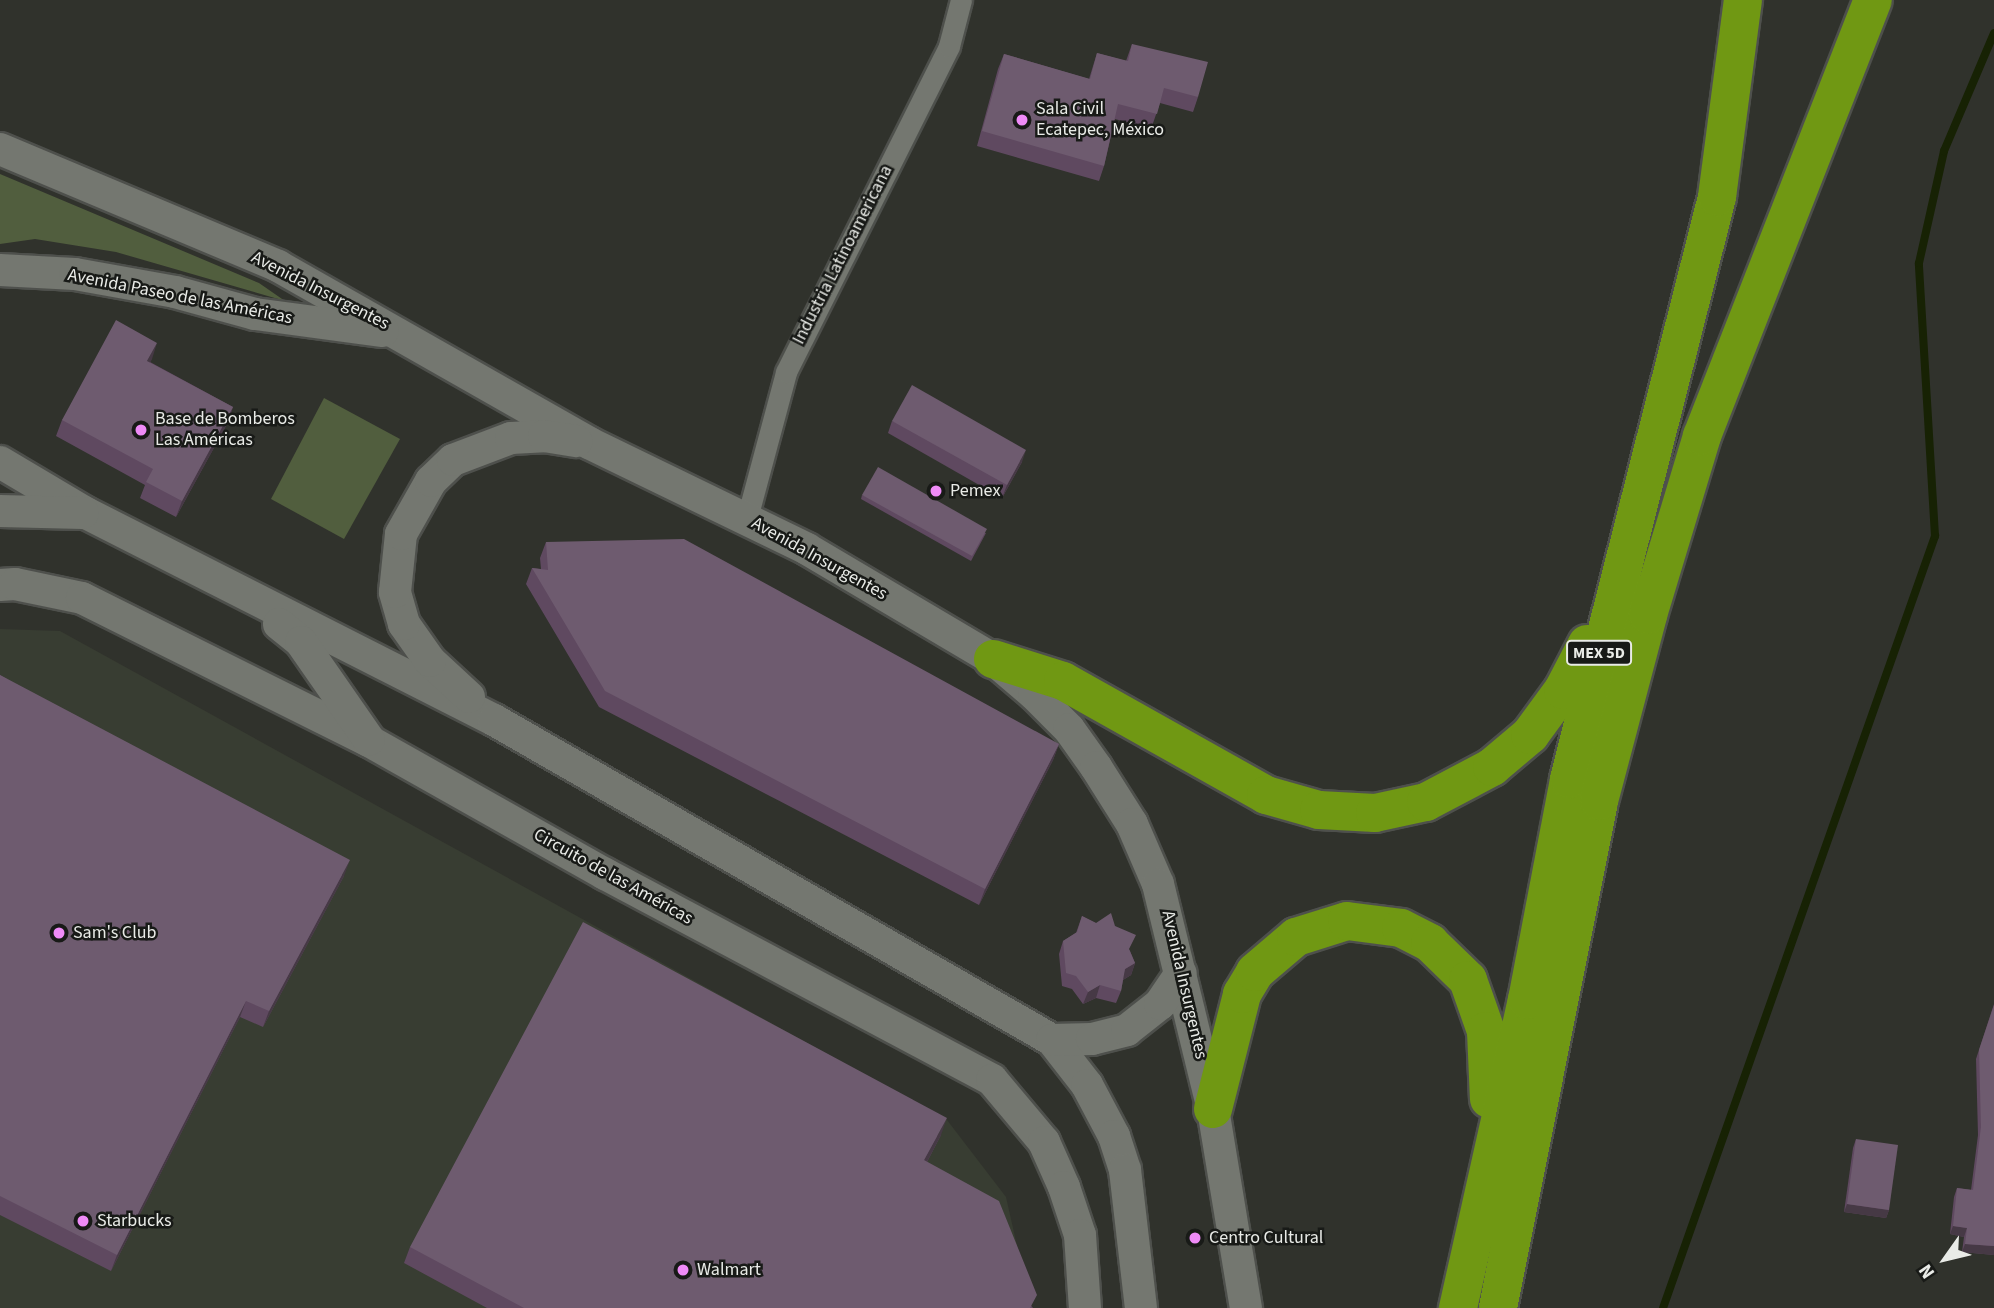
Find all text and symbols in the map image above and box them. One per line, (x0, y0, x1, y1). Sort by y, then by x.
place label: Sala Civil Ecatepec, México (1036, 99, 1164, 142)
marker: Sala Civil Ecatepec, México (1014, 112, 1030, 128)
street label: Industria Latinoamericana (788, 162, 898, 348)
street label: Avenida Insurgentes (247, 247, 393, 335)
street label: Avenida Paseo de las Américas (66, 265, 294, 329)
place label: Base de Bomberos Las Américas (155, 409, 295, 452)
marker: Base de Bomberos Las Américas (133, 422, 149, 438)
place label: Pemex (950, 480, 1000, 502)
marker: Pemex (928, 483, 944, 499)
street label: Avenida Insurgentes (747, 513, 891, 605)
road number: MEX 5D (1566, 640, 1632, 666)
street label: Circuito de las Américas (530, 824, 696, 930)
street label: Avenida Insurgentes (1156, 909, 1212, 1061)
place label: Sam's Club (73, 922, 156, 944)
marker: Sam's Club (51, 925, 67, 941)
place label: Starbucks (97, 1210, 172, 1232)
marker: Starbucks (75, 1213, 91, 1229)
north arrow (1910, 1224, 1980, 1294)
place label: Centro Cultural (1209, 1227, 1323, 1249)
marker: Centro Cultural (1187, 1230, 1203, 1246)
text: N (1912, 1258, 1942, 1284)
place label: Walmart (697, 1259, 761, 1281)
marker: Walmart (675, 1262, 691, 1278)

